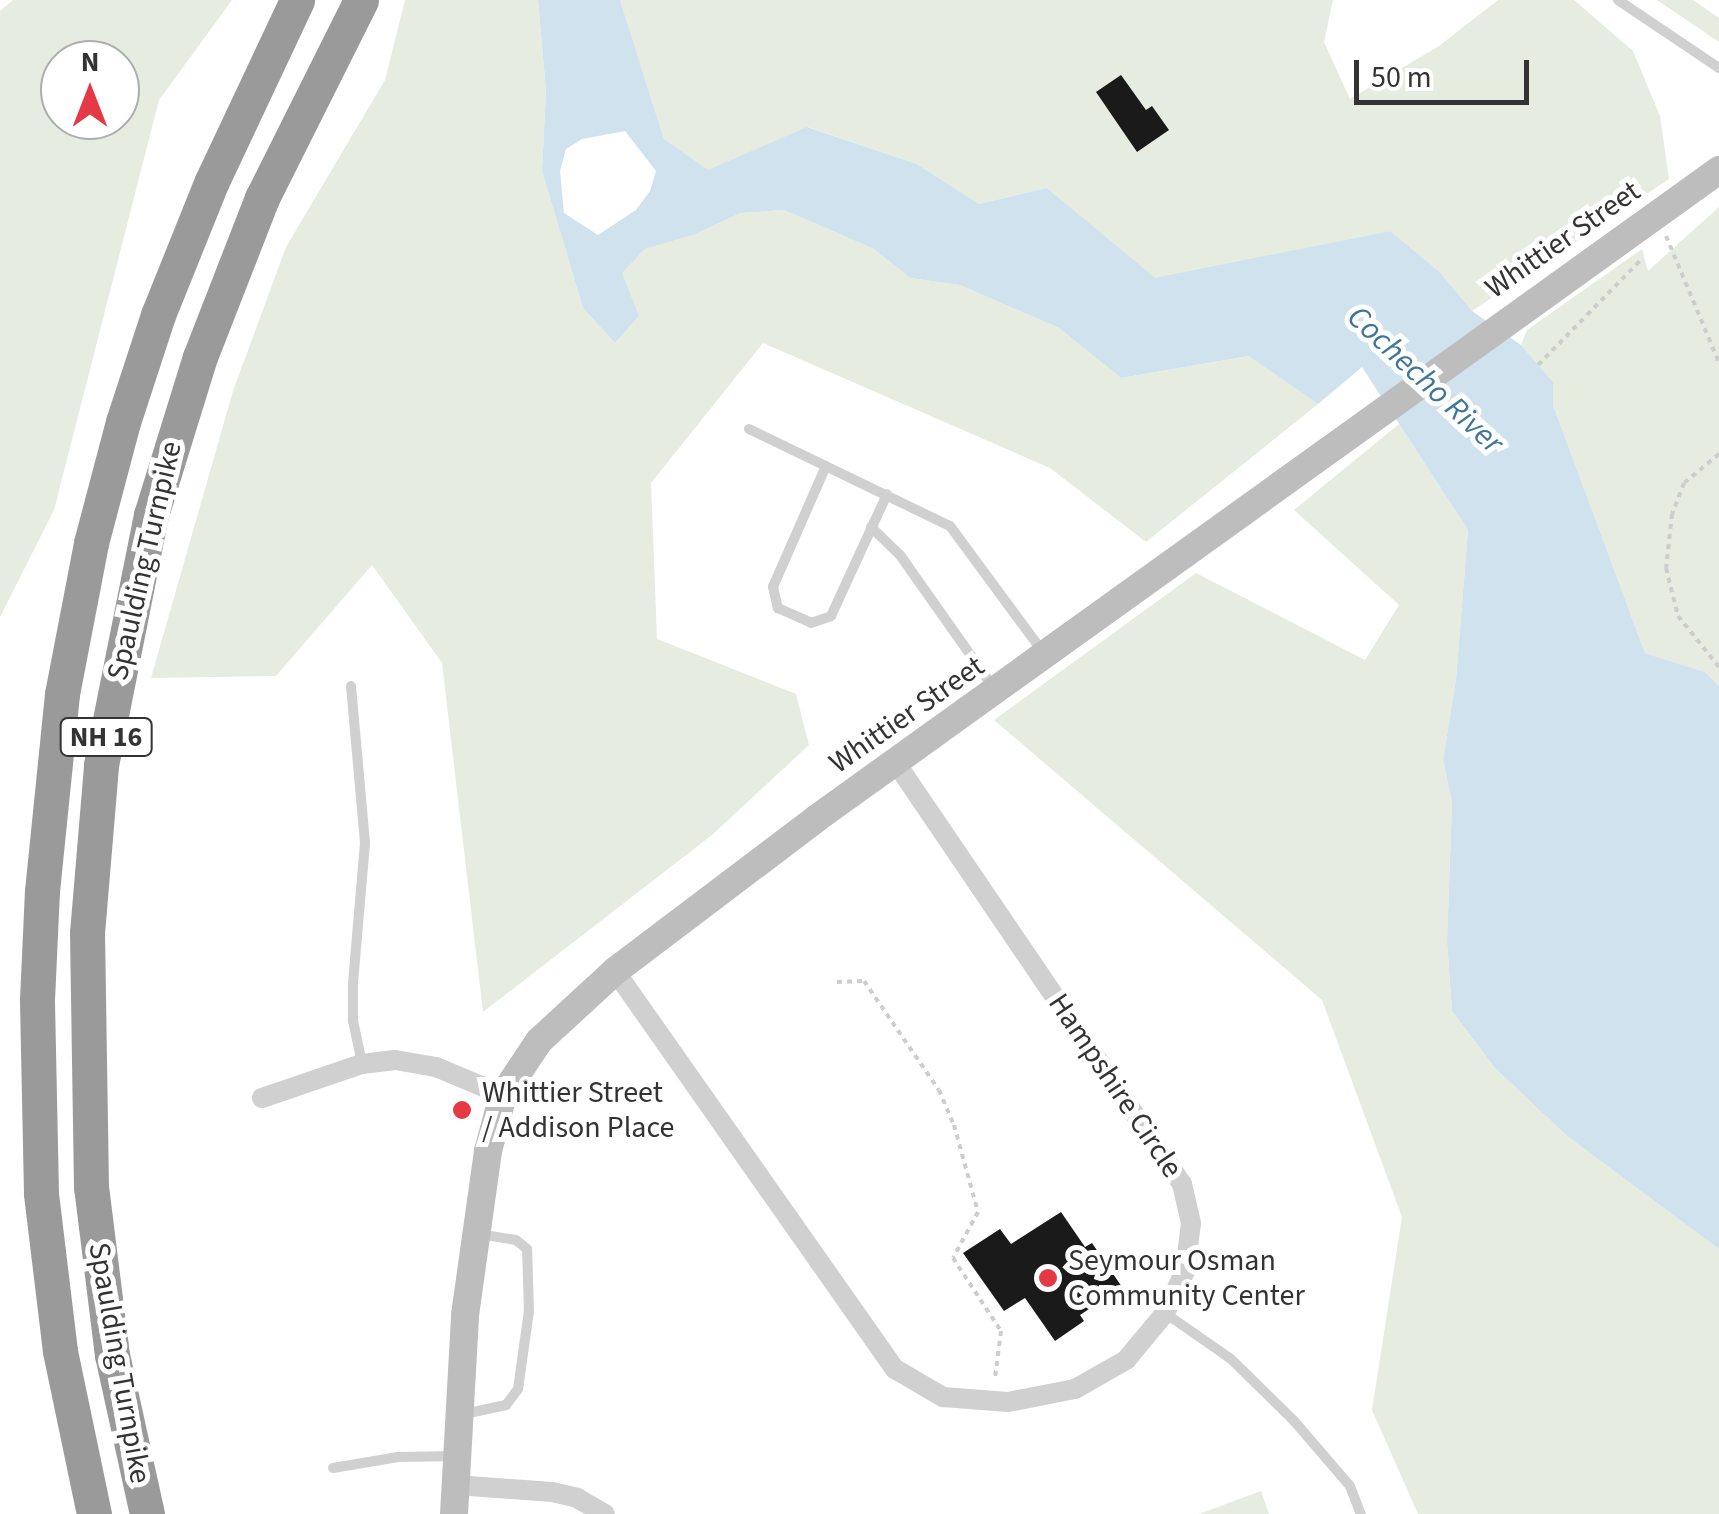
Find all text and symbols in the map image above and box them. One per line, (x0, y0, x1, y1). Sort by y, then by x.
north arrow (40, 40, 140, 140)
scale bar (1359, 40, 1534, 102)
text: N (81, 42, 99, 82)
text: 50 m (1371, 56, 1432, 99)
street label: Whittier Street (1479, 173, 1647, 307)
water label: Cochecho River (1339, 298, 1511, 462)
street label: Spaulding Turnpike (100, 438, 190, 684)
street label: Whittier Street (823, 648, 991, 782)
road number: NH 16 (58, 714, 154, 760)
street label: Hampshire Circle (1040, 987, 1190, 1185)
place label: Whittier Street / Addison Place (482, 1075, 674, 1146)
marker: Whittier Street / Addison Place (451, 1099, 473, 1121)
street label: Spaulding Turnpike (80, 1240, 158, 1486)
place label: Seymour Osman Community Center (1068, 1243, 1305, 1314)
marker: Seymour Osman Community Center (1037, 1267, 1059, 1289)

